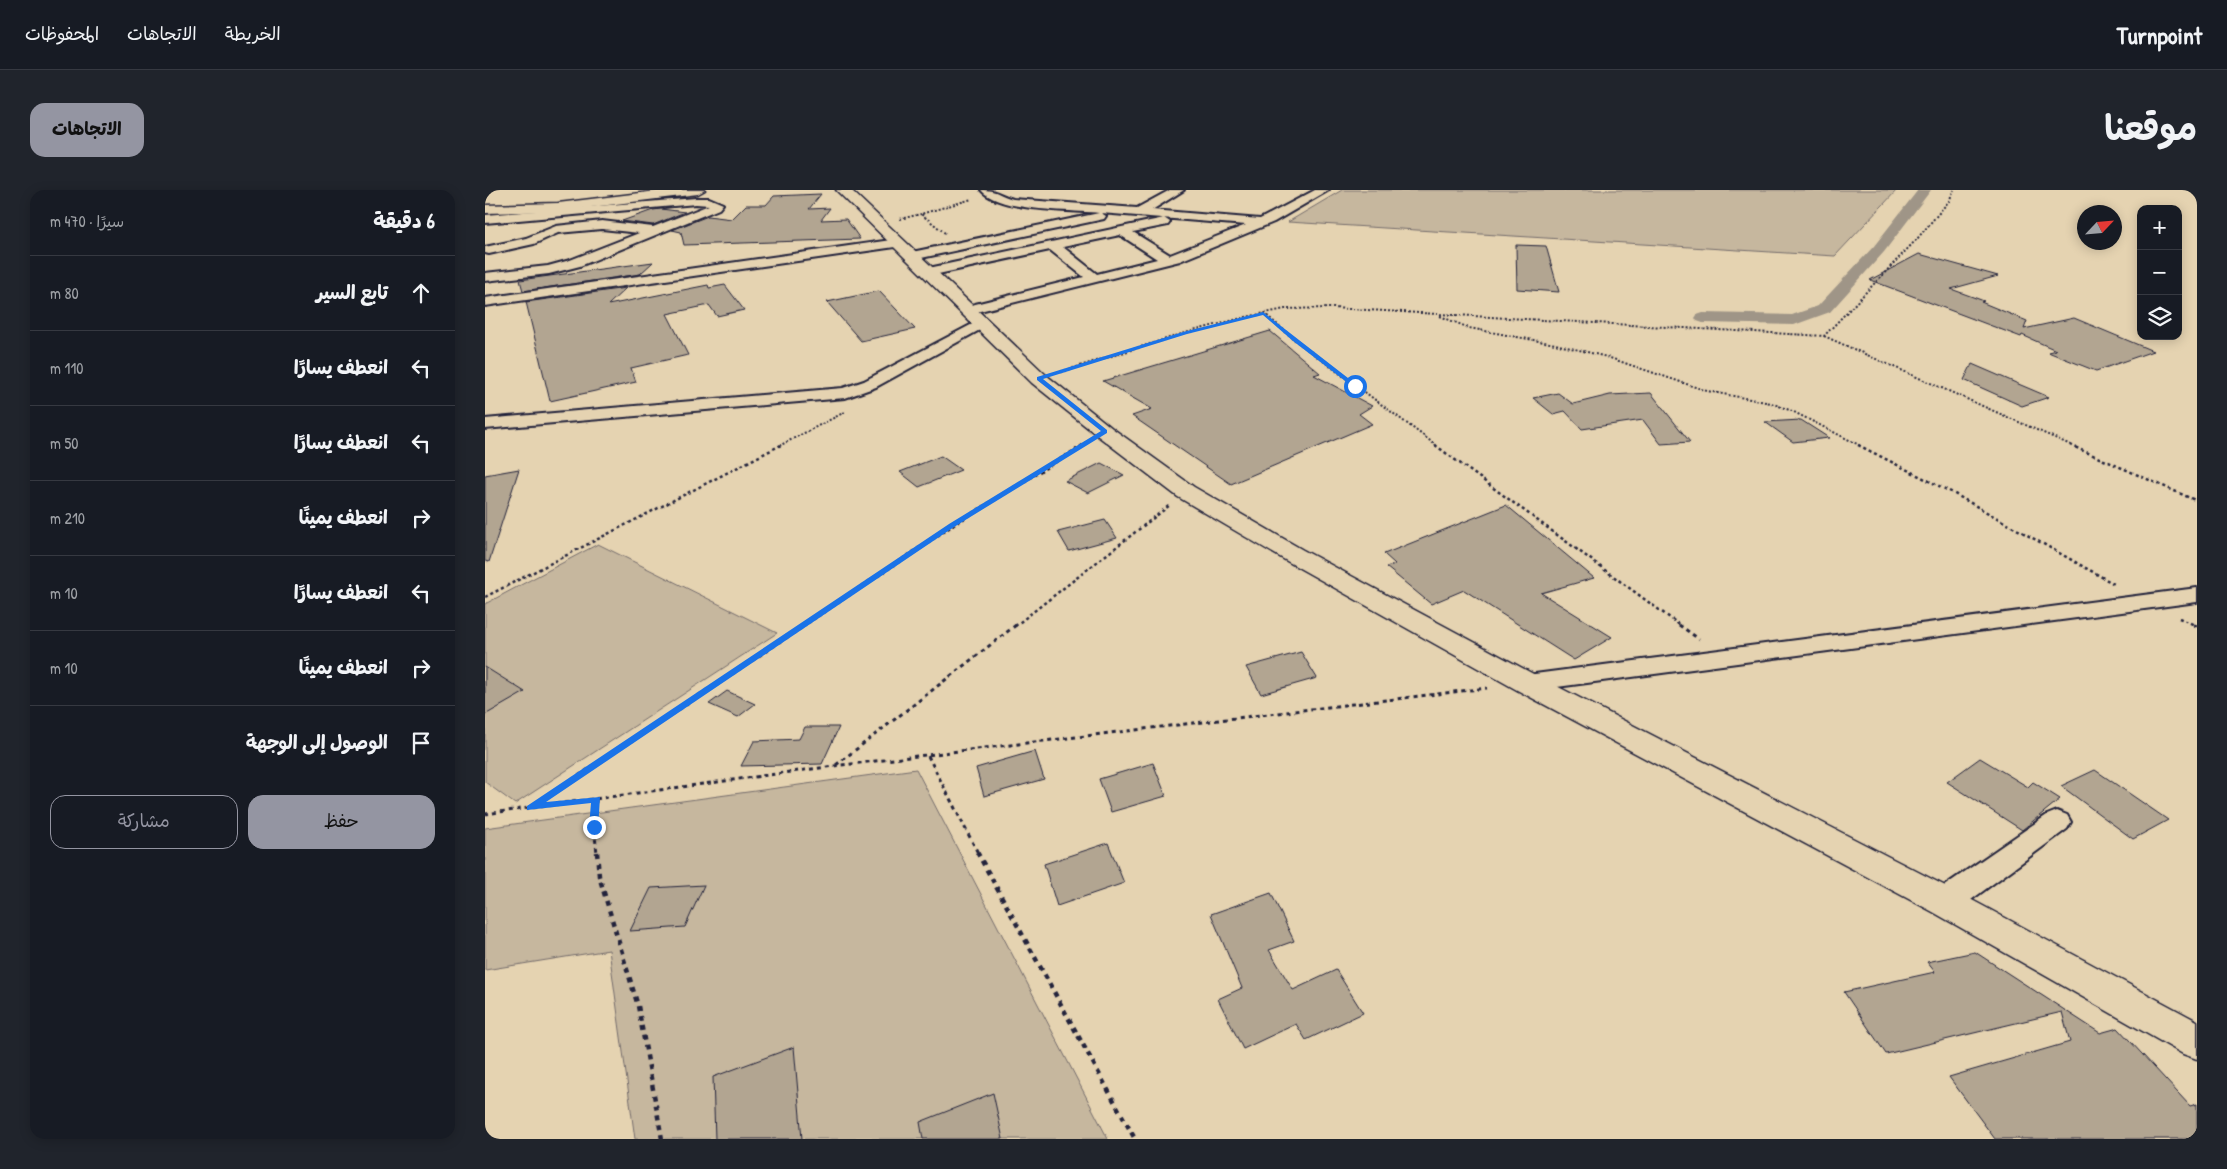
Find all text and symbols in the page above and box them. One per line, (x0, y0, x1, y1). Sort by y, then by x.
text: Turnpoint (2117, 19, 2202, 51)
text: المحفوظات (25, 21, 99, 46)
text: الاتجاهات (127, 21, 197, 46)
text: الخريطة (225, 21, 281, 46)
button: الاتجاهات (30, 103, 144, 157)
text: موقعنا (2104, 104, 2197, 151)
north arrow (2077, 205, 2122, 250)
map controls (2137, 205, 2182, 340)
button: + (2137, 205, 2182, 250)
text: 6 دقيقة (373, 206, 435, 235)
text: سيرًا · 470 m (50, 210, 124, 232)
button: − (2137, 250, 2182, 295)
text: تابع السير (316, 279, 388, 305)
icon: ahead (407, 279, 435, 307)
text: 80 m (50, 282, 79, 304)
button: layers (2137, 295, 2182, 340)
text: انعطف يسارًا (294, 354, 388, 380)
icon: left (407, 354, 435, 382)
text: 110 m (50, 357, 83, 379)
route start (1344, 375, 1367, 398)
text: انعطف يسارًا (294, 429, 388, 455)
icon: left (407, 429, 435, 457)
text: 50 m (50, 432, 79, 454)
text: انعطف يمينًا (299, 504, 388, 530)
icon: right (407, 504, 435, 532)
text: 210 m (50, 507, 85, 529)
text: انعطف يسارًا (294, 579, 388, 605)
icon: left (407, 579, 435, 607)
text: 10 m (50, 582, 78, 604)
text: انعطف يمينًا (299, 654, 388, 680)
icon: right (407, 654, 435, 682)
text: 10 m (50, 657, 78, 679)
text: الوصول إلى الوجهة (246, 729, 388, 755)
icon: arrive (407, 729, 435, 757)
button: مشاركة (50, 795, 238, 849)
button: حفظ (248, 795, 435, 849)
route end (583, 816, 606, 839)

